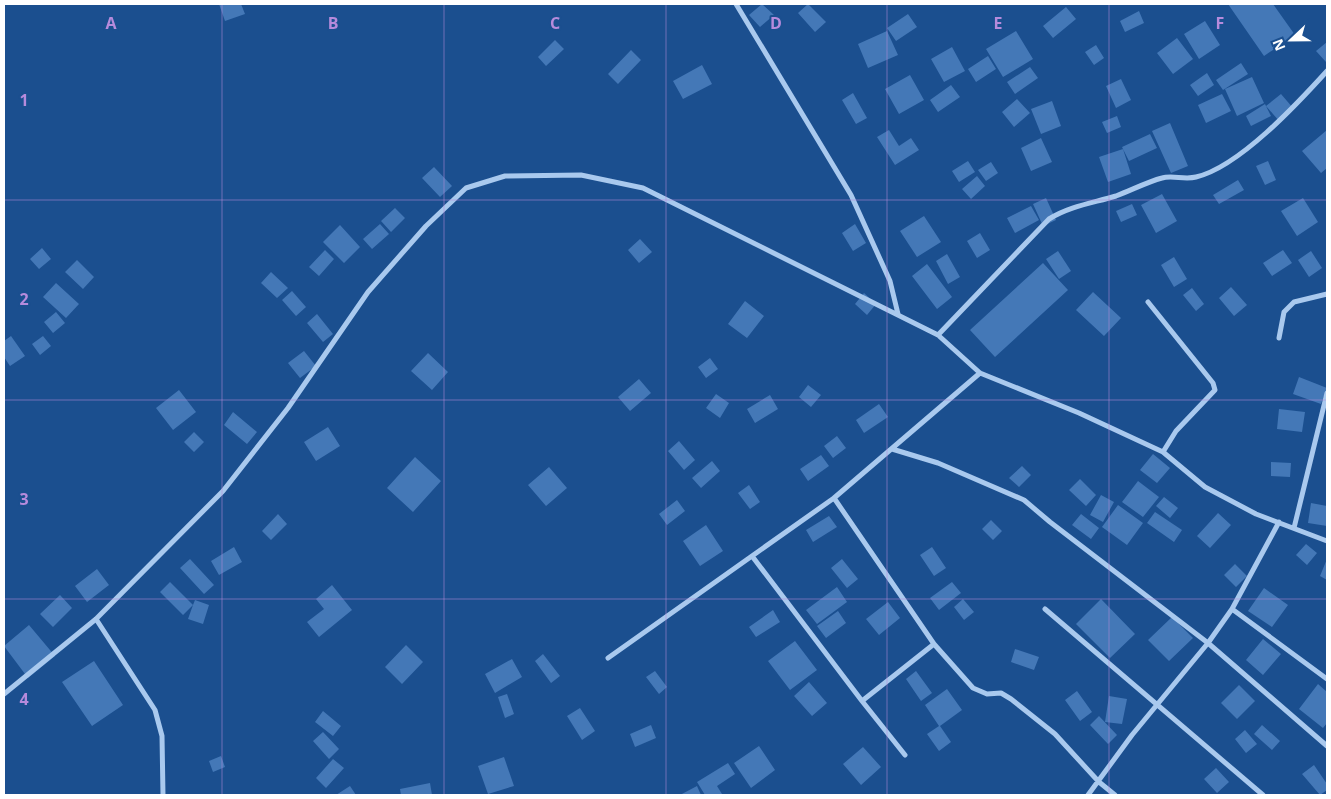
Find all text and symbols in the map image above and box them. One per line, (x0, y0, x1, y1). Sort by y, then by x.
text: A (105, 12, 117, 34)
text: B (328, 12, 338, 34)
text: C (550, 12, 560, 34)
text: D (770, 12, 782, 34)
text: E (994, 12, 1003, 34)
text: F (1216, 12, 1224, 34)
north arrow (1266, 15, 1316, 65)
text: N (1268, 36, 1289, 54)
text: 1 (19, 89, 29, 111)
text: 2 (19, 288, 29, 310)
text: 3 (19, 488, 29, 510)
text: 4 (19, 688, 29, 710)

